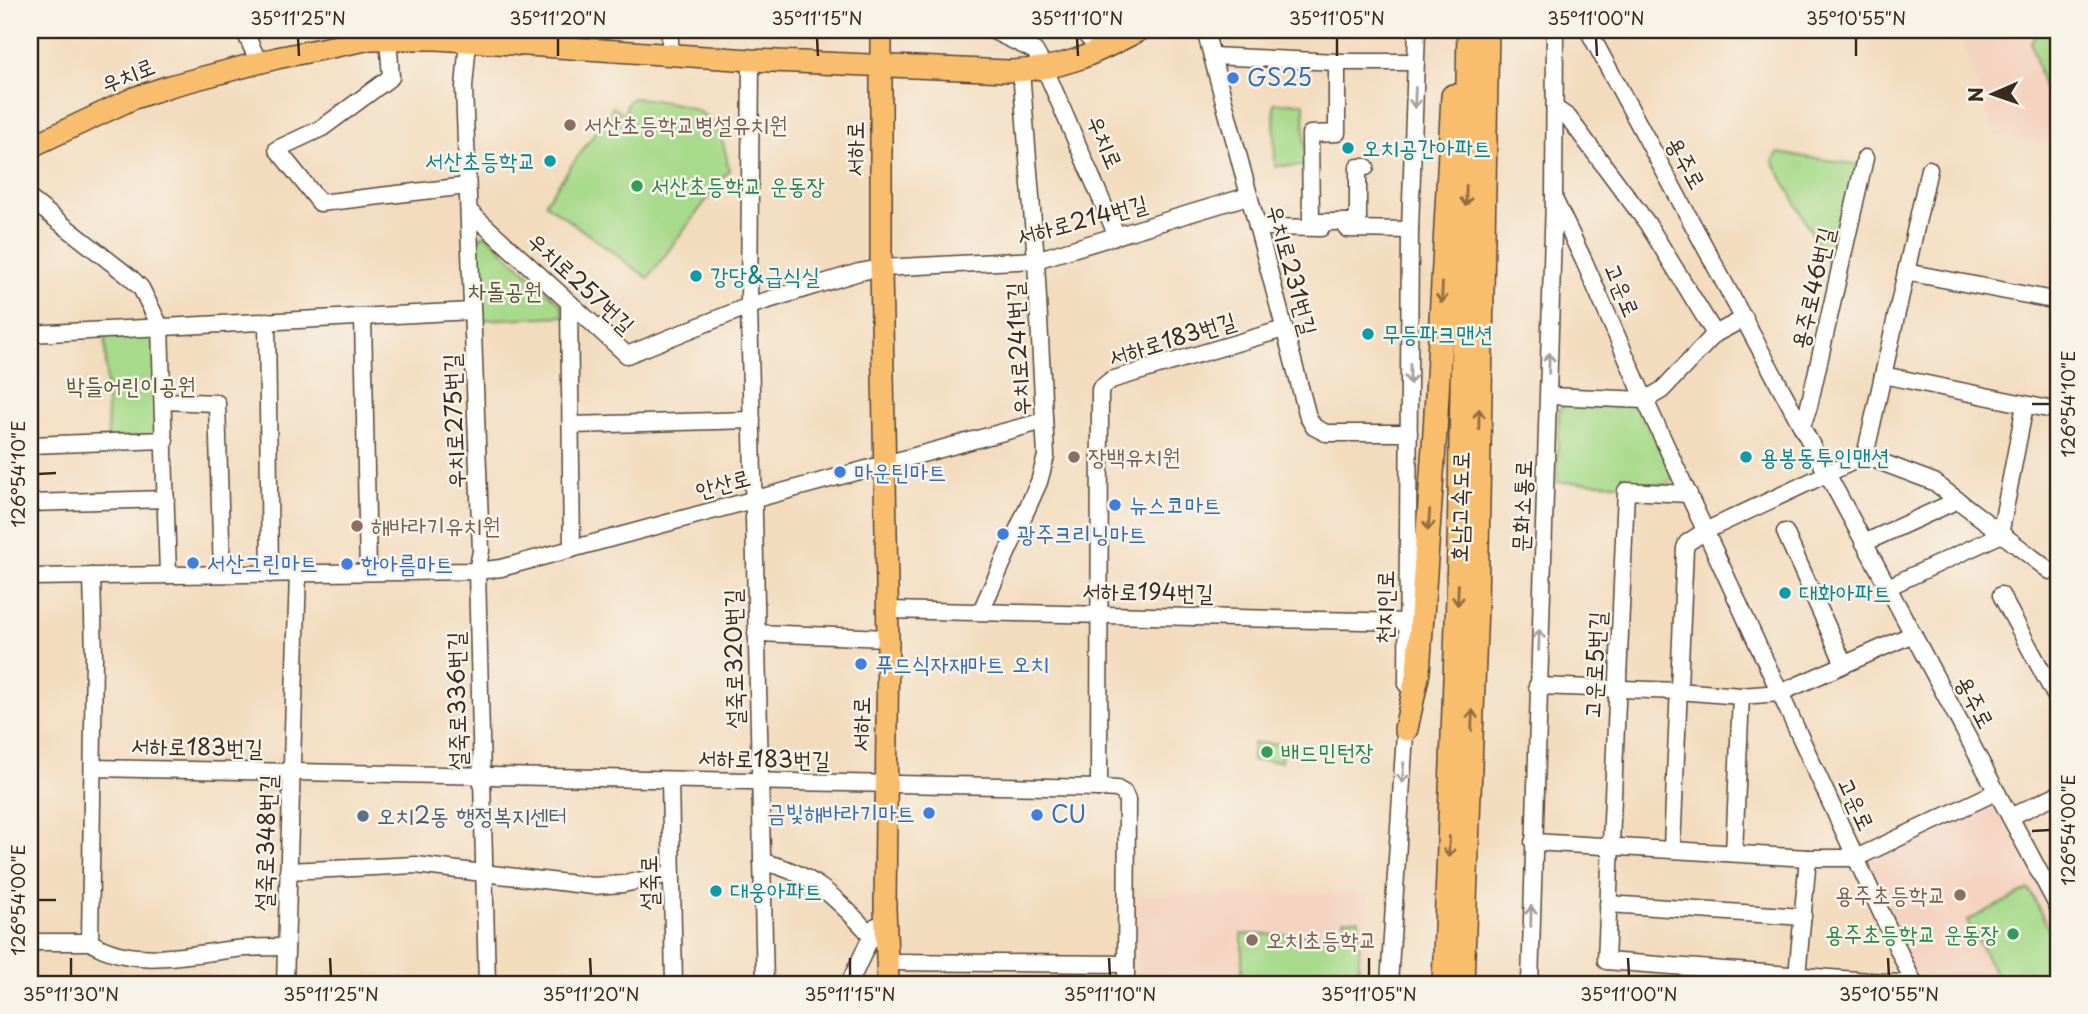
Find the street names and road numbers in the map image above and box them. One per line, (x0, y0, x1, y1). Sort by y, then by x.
street label: 우치로 (95, 47, 160, 100)
street label: 우치로 (1079, 109, 1133, 174)
street label: 서하로 (836, 121, 871, 177)
street label: 용주로 (1659, 130, 1716, 195)
street label: 서하로214번길 (1012, 184, 1151, 253)
street label: 우치로231번길 (1259, 200, 1328, 339)
street label: 우치로257번길 (520, 223, 644, 341)
street label: 용주로46번길 (1781, 223, 1843, 352)
street label: 고운로 (1596, 257, 1650, 322)
street label: 우치로241번길 (996, 281, 1037, 417)
street label: 서하로183번길 (1103, 302, 1240, 374)
street label: 우치로275번길 (433, 353, 472, 489)
street label: 호남고속도로 (1440, 451, 1477, 563)
street label: 안산로 (691, 458, 754, 507)
street label: 문화소통로 (1501, 459, 1540, 553)
street label: 천지인로 (1365, 570, 1402, 644)
street label: 서하로194번길 (1082, 572, 1214, 609)
street label: 설죽로320번길 (714, 589, 751, 729)
street label: 고운로5번길 (1573, 610, 1614, 719)
street label: 설죽로336번길 (437, 631, 474, 771)
street label: 용주로 (1948, 669, 2005, 734)
street label: 서하로 (842, 696, 877, 752)
street label: 서하로183번길 (131, 727, 263, 764)
street label: 서하로183번길 (698, 739, 830, 776)
street label: 고운로 (1830, 771, 1885, 836)
street label: 설죽로348번길 (245, 774, 284, 912)
street label: 설죽로 (630, 855, 665, 911)

